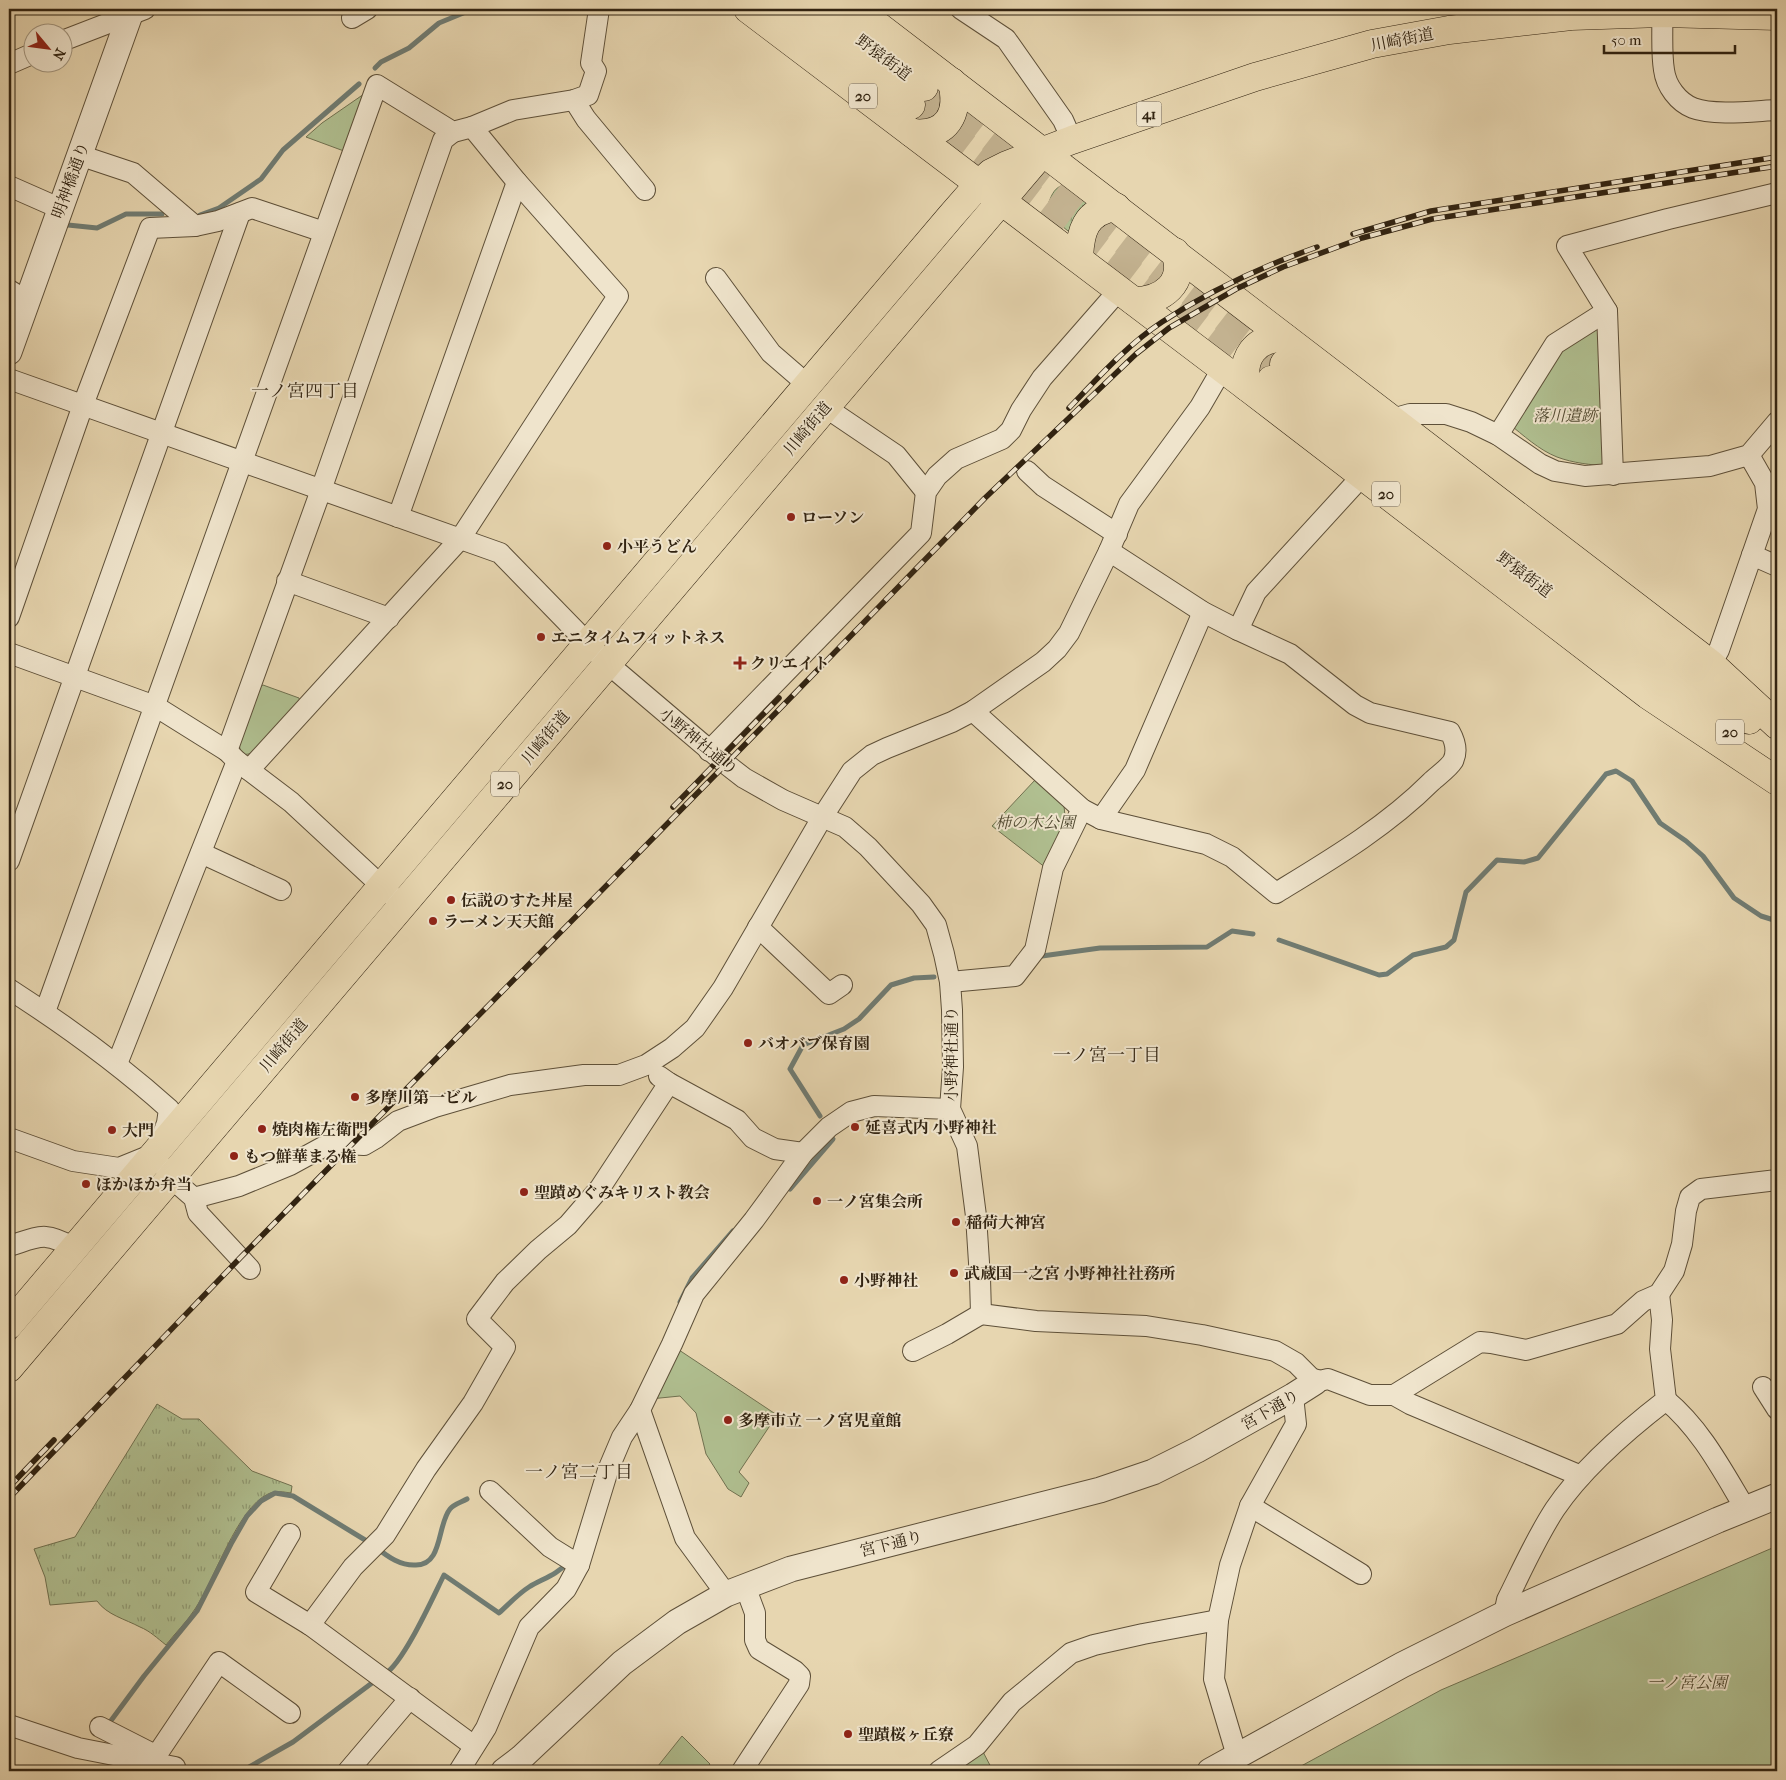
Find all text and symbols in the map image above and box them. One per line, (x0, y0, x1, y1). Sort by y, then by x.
north arrow (22, 22, 72, 72)
scale bar (1604, 22, 1735, 54)
street label: 川崎街道 (1369, 24, 1435, 55)
street label: 野猿街道 (852, 31, 915, 84)
text: 50 m (1611, 31, 1642, 49)
text: N (49, 45, 69, 63)
road number: 20 (849, 84, 877, 108)
road number: 41 (1136, 102, 1162, 126)
street label: 明神橋通り (48, 139, 93, 221)
district label: 一ノ宮四丁目 (251, 381, 359, 402)
street label: 川崎街道 (780, 398, 835, 459)
park label: 落川遺跡 (1533, 406, 1600, 425)
road number: 20 (1372, 482, 1400, 506)
place label: ローソン (801, 508, 864, 527)
marker: ローソン (785, 511, 797, 523)
place label: 小平うどん (617, 537, 697, 556)
marker: 小平うどん (601, 540, 613, 552)
street label: 野猿街道 (1493, 548, 1556, 601)
place label: エニタイムフィットネス (551, 628, 725, 647)
marker: エニタイムフィットネス (535, 631, 547, 643)
place label: クリエイト (750, 654, 830, 673)
marker: クリエイト (734, 657, 746, 669)
street label: 小野神社通り (655, 704, 742, 779)
street label: 川崎街道 (518, 707, 573, 768)
road number: 20 (1716, 720, 1744, 744)
road number: 20 (491, 772, 519, 796)
park label: 柿の木公園 (995, 813, 1078, 832)
place label: 伝説のすた丼屋 (461, 891, 573, 910)
marker: 伝説のすた丼屋 (445, 894, 457, 906)
place label: ラーメン天天館 (443, 912, 554, 931)
marker: ラーメン天天館 (427, 915, 439, 927)
street label: 小野神社通り (942, 1006, 961, 1102)
street label: 川崎街道 (256, 1015, 311, 1076)
place label: バオバブ保育園 (758, 1034, 870, 1053)
marker: バオバブ保育園 (742, 1037, 754, 1049)
district label: 一ノ宮一丁目 (1053, 1045, 1161, 1066)
place label: 多摩川第一ビル (365, 1088, 477, 1107)
marker: 多摩川第一ビル (349, 1091, 361, 1103)
place label: 延喜式内 小野神社 (865, 1118, 996, 1137)
place label: 焼肉権左衛門 (272, 1120, 368, 1139)
place label: 大門 (122, 1121, 154, 1140)
marker: 延喜式内 小野神社 (849, 1121, 861, 1133)
marker: 焼肉権左衛門 (256, 1123, 268, 1135)
marker: 大門 (106, 1124, 118, 1136)
place label: もつ鮮華まる権 (244, 1147, 357, 1166)
marker: もつ鮮華まる権 (228, 1150, 240, 1162)
place label: ほかほか弁当 (96, 1175, 192, 1194)
marker: ほかほか弁当 (80, 1178, 92, 1190)
place label: 聖蹟めぐみキリスト教会 (534, 1183, 710, 1202)
marker: 聖蹟めぐみキリスト教会 (518, 1186, 530, 1198)
place label: 一ノ宮集会所 (827, 1192, 923, 1211)
marker: 一ノ宮集会所 (811, 1195, 823, 1207)
place label: 稲荷大神宮 (966, 1213, 1046, 1232)
marker: 稲荷大神宮 (950, 1216, 962, 1228)
place label: 武蔵国一之宮 小野神社社務所 (964, 1264, 1175, 1283)
marker: 武蔵国一之宮 小野神社社務所 (948, 1267, 960, 1279)
place label: 小野神社 (854, 1271, 918, 1290)
marker: 小野神社 (838, 1274, 850, 1286)
street label: 宮下通り (1238, 1385, 1303, 1434)
place label: 多摩市立 一ノ宮児童館 (738, 1411, 901, 1430)
marker: 多摩市立 一ノ宮児童館 (722, 1414, 734, 1426)
district label: 一ノ宮二丁目 (525, 1462, 633, 1483)
street label: 宮下通り (858, 1527, 924, 1560)
park label: 一ノ宮公園 (1647, 1673, 1730, 1692)
place label: 聖蹟桜ヶ丘寮 (858, 1725, 954, 1744)
marker: 聖蹟桜ヶ丘寮 (842, 1728, 854, 1740)

